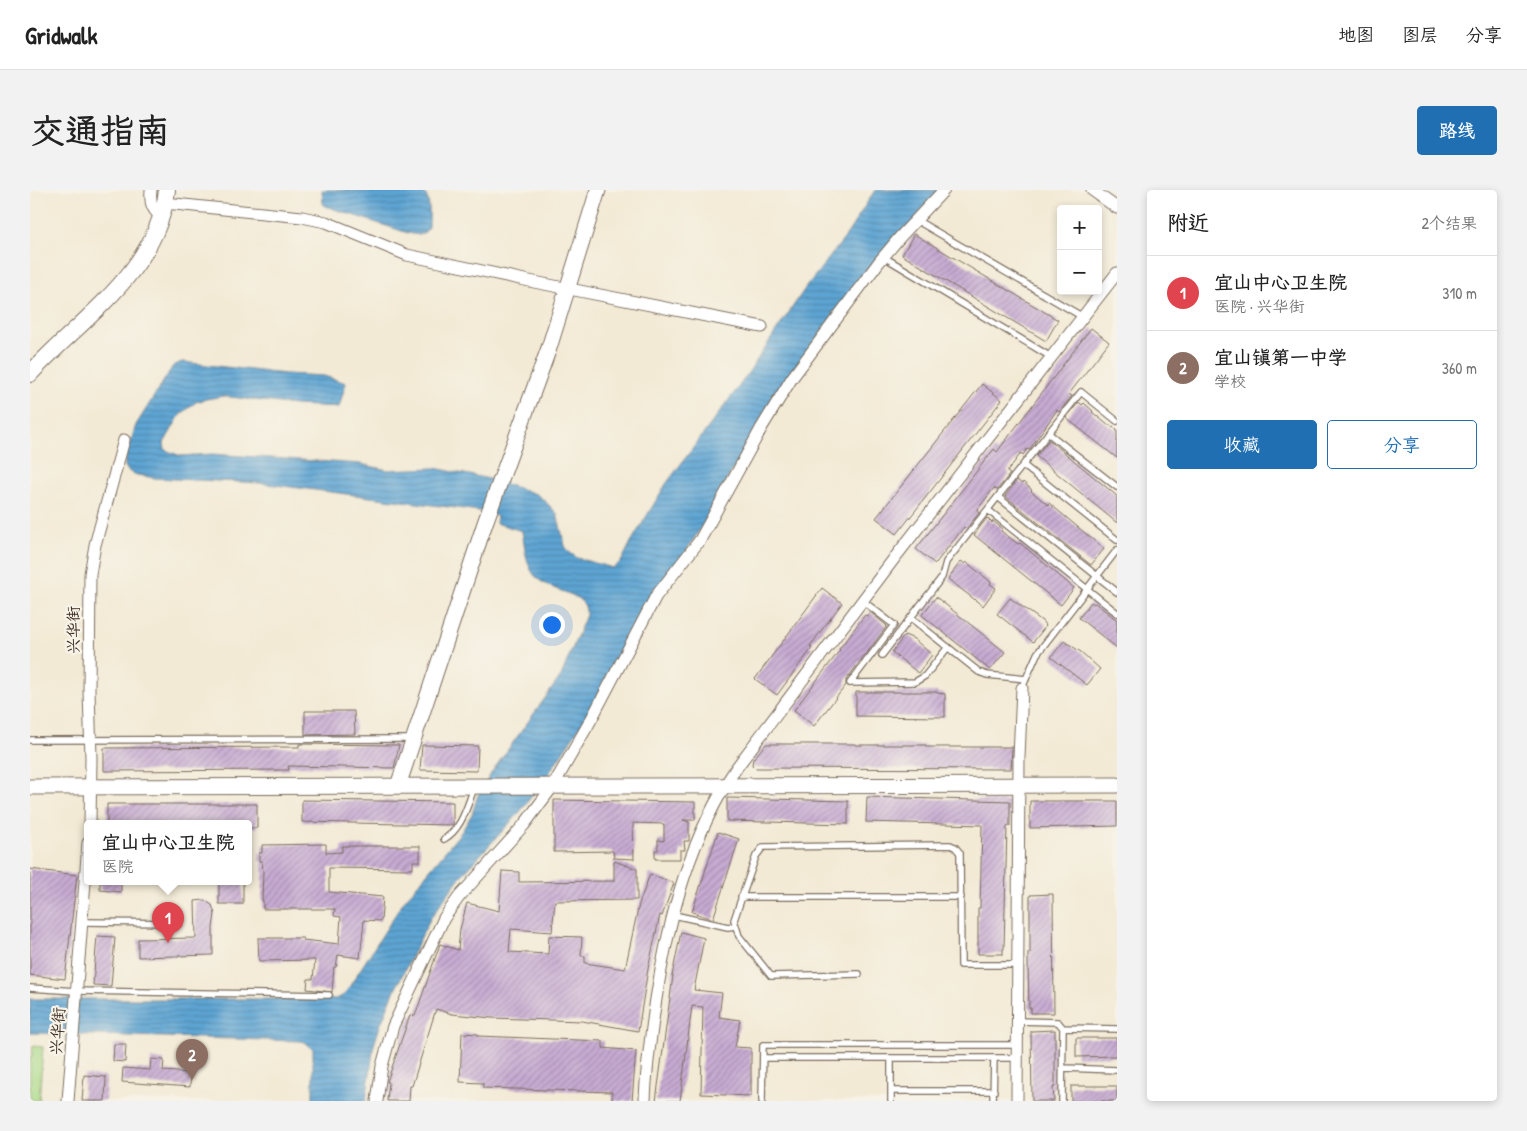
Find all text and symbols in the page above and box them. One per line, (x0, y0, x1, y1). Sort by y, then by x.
text: Gridwalk (25, 19, 97, 51)
text: 地图 (1338, 22, 1374, 47)
text: 图层 (1402, 22, 1438, 47)
text: 分享 (1466, 22, 1502, 47)
button: 路线 (1417, 106, 1497, 155)
text: 交通指南 (30, 107, 170, 154)
map controls (1057, 205, 1102, 295)
button: + (1057, 205, 1102, 250)
text: 附近 (1167, 208, 1209, 237)
text: 2个结果 (1422, 212, 1477, 234)
button: − (1057, 250, 1102, 295)
text: 宜山中心卫生院 (1214, 269, 1347, 295)
text: 1 (1180, 282, 1186, 304)
text: 310 m (1442, 282, 1477, 304)
text: 医院 · 兴华街 (1214, 295, 1305, 317)
text: 宜山镇第一中学 (1214, 344, 1347, 370)
text: 2 (1179, 357, 1187, 379)
text: 360 m (1442, 357, 1477, 379)
text: 学校 (1214, 370, 1246, 392)
button: 收藏 (1167, 420, 1317, 469)
button: 分享 (1327, 420, 1477, 469)
street label: 兴华街 (62, 606, 84, 654)
your location (539, 612, 565, 638)
popup (84, 820, 252, 885)
text: 宜山中心卫生院 (101, 829, 235, 855)
text: 医院 (101, 855, 134, 877)
pin: 1 (152, 902, 184, 943)
street label: 兴华街 (44, 1006, 70, 1056)
pin: 2 (176, 1039, 208, 1080)

